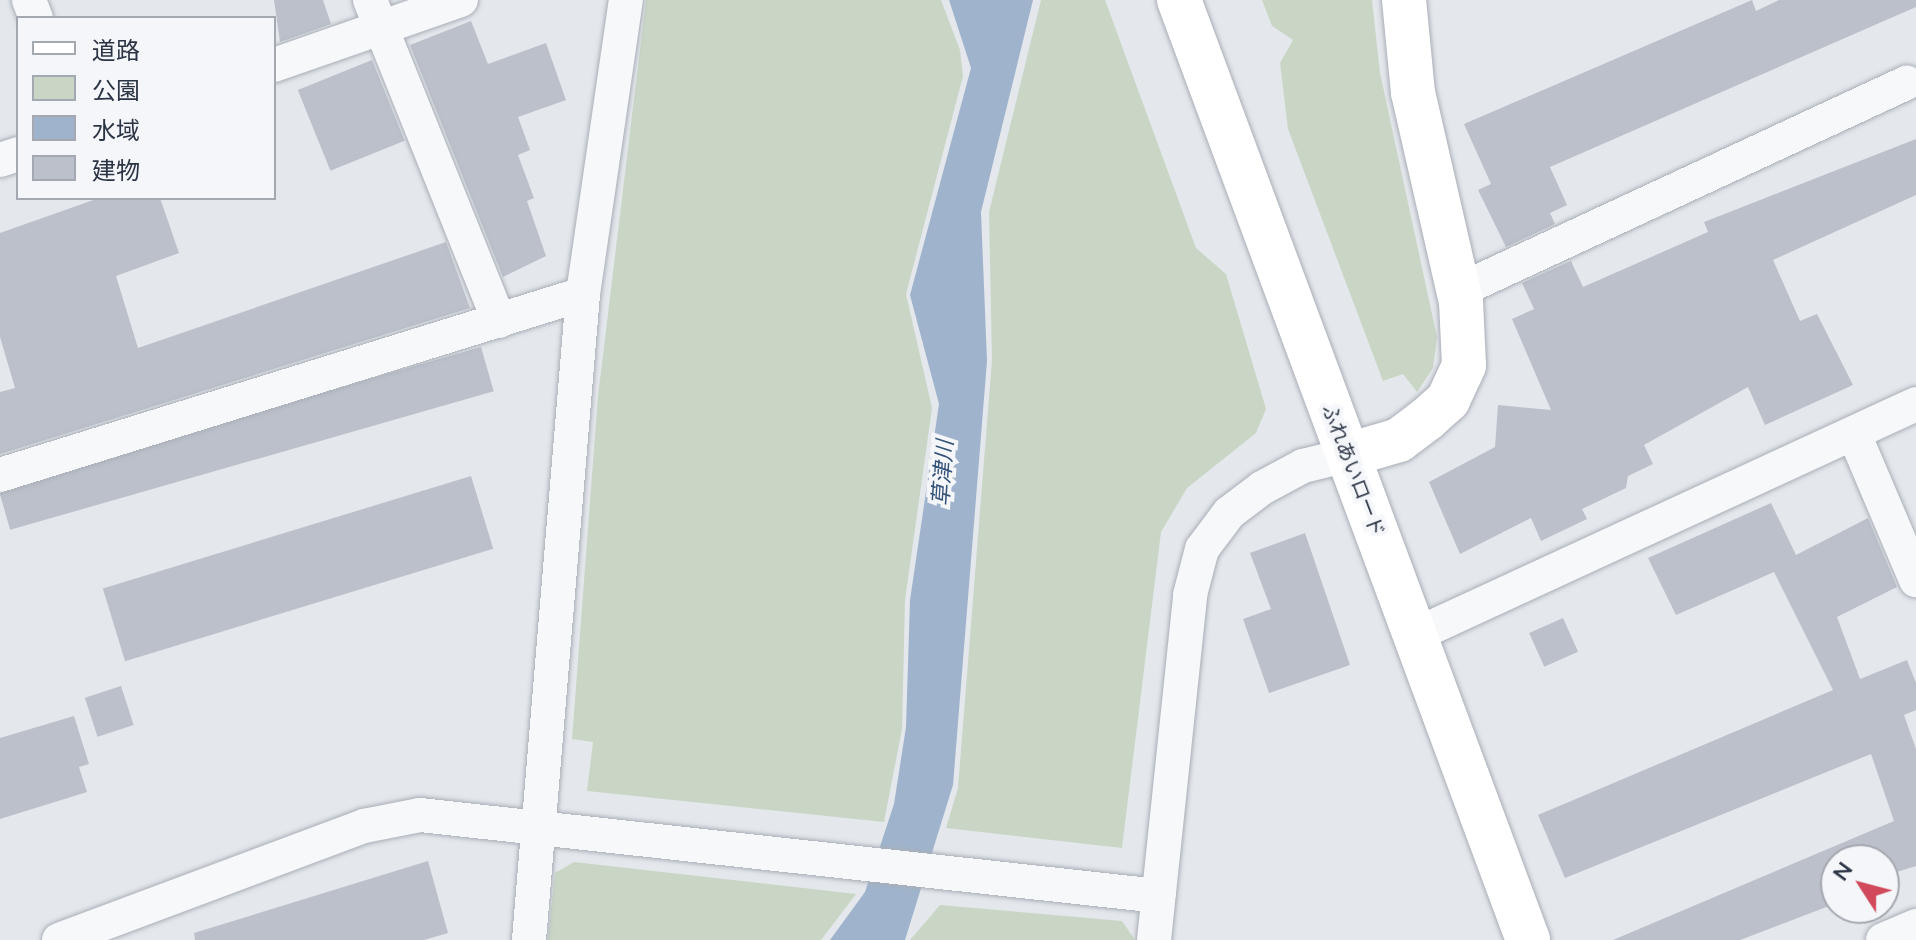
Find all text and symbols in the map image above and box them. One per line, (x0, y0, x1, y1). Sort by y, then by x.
legend (16, 16, 276, 200)
text: 道路 (92, 35, 140, 65)
text: 公園 (92, 75, 140, 105)
text: 水域 (92, 115, 140, 145)
text: 建物 (92, 155, 140, 185)
street label: ふれあいロード (1318, 400, 1390, 540)
water label: 草津川 (928, 439, 958, 507)
north arrow (1820, 844, 1900, 924)
text: N (1826, 856, 1858, 886)

